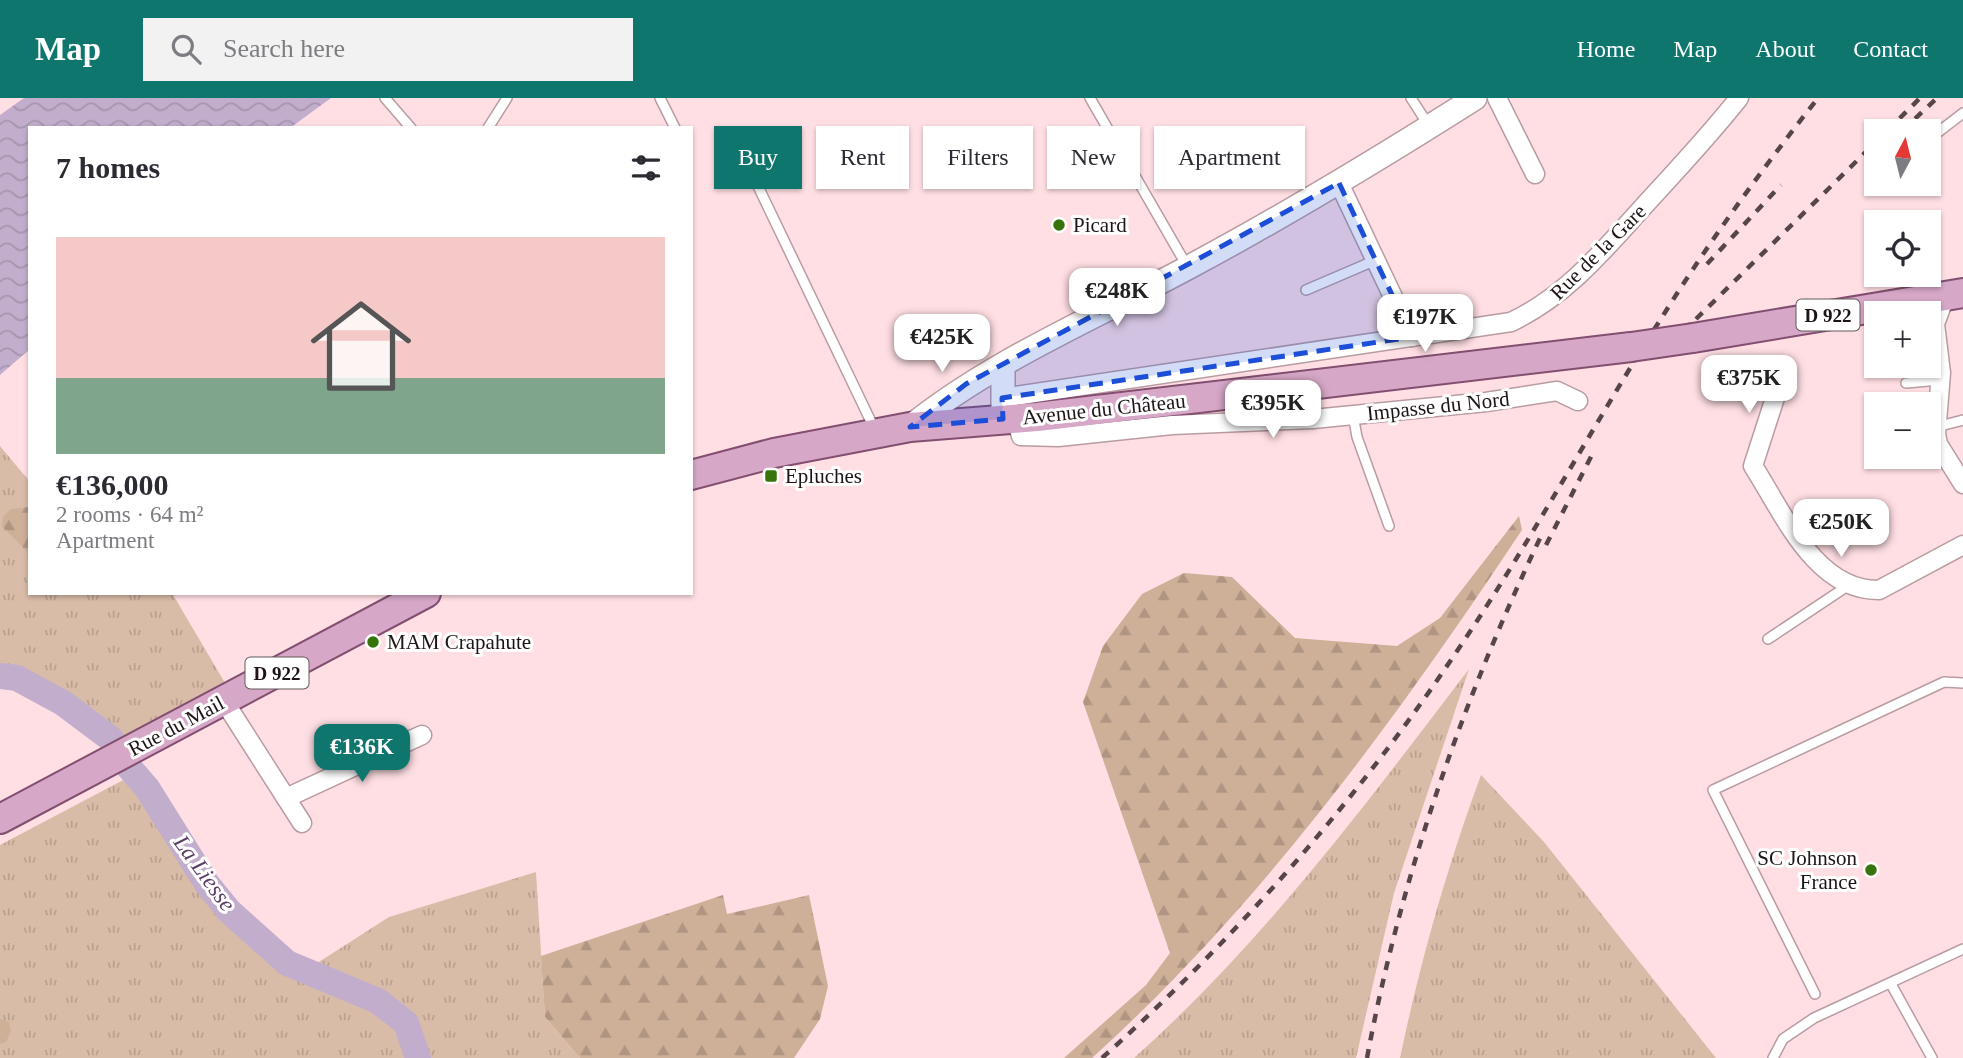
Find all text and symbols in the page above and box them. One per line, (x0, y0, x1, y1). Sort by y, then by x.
search box (143, 18, 633, 81)
icon: search (167, 30, 205, 68)
text: Map (35, 31, 101, 67)
text: Search here (223, 34, 345, 63)
text: Home (1577, 36, 1635, 62)
text: Map (1673, 36, 1717, 62)
text: About (1755, 36, 1815, 62)
text: Contact (1853, 36, 1928, 62)
north arrow (1864, 119, 1941, 196)
map controls (1864, 119, 1941, 469)
chip: Buy (714, 126, 802, 189)
chip: Rent (816, 126, 909, 189)
chip: Filters (923, 126, 1033, 189)
chip: New (1047, 126, 1140, 189)
chip: Apartment (1154, 126, 1305, 189)
icon: filters (627, 149, 665, 187)
text: 7 homes (56, 151, 160, 184)
street label: Rue de la Gare (1545, 199, 1651, 305)
button: locate (1864, 210, 1941, 287)
place label: Picard (1073, 213, 1127, 237)
marker: Picard (1051, 217, 1067, 233)
pin: €248K (1068, 268, 1166, 328)
text: €248K (1085, 278, 1149, 303)
icon: home (298, 283, 424, 409)
pin: €197K (1376, 294, 1474, 354)
road number: D 922 (1797, 300, 1860, 330)
button: + (1864, 301, 1941, 378)
text: €197K (1393, 304, 1457, 329)
pin: €425K (893, 314, 991, 374)
text: €425K (910, 324, 974, 349)
pin: €375K (1700, 356, 1798, 415)
text: €375K (1717, 365, 1781, 390)
pin: €395K (1224, 380, 1322, 440)
street label: Impasse du Nord (1365, 387, 1511, 425)
street label: Avenue du Château (1021, 388, 1187, 430)
text: €395K (1241, 390, 1305, 415)
button: − (1864, 392, 1941, 469)
place label: Epluches (785, 464, 862, 488)
text: €136,000 (56, 468, 169, 501)
marker: Epluches (763, 468, 779, 484)
pin: €250K (1792, 500, 1890, 559)
text: 2 rooms · 64 m² (56, 502, 203, 527)
text: €250K (1809, 509, 1873, 534)
text: Apartment (56, 528, 154, 553)
place label: MAM Crapahute (387, 630, 531, 654)
marker: MAM Crapahute (365, 634, 381, 650)
road number: D 922 (246, 658, 308, 688)
street label: Rue du Mail (124, 691, 228, 761)
pin: €136K (313, 724, 411, 784)
text: €136K (330, 734, 394, 759)
water label: La Liesse (168, 830, 240, 916)
place label: SC Johnson France (1757, 846, 1857, 894)
marker: SC Johnson France (1863, 862, 1879, 878)

